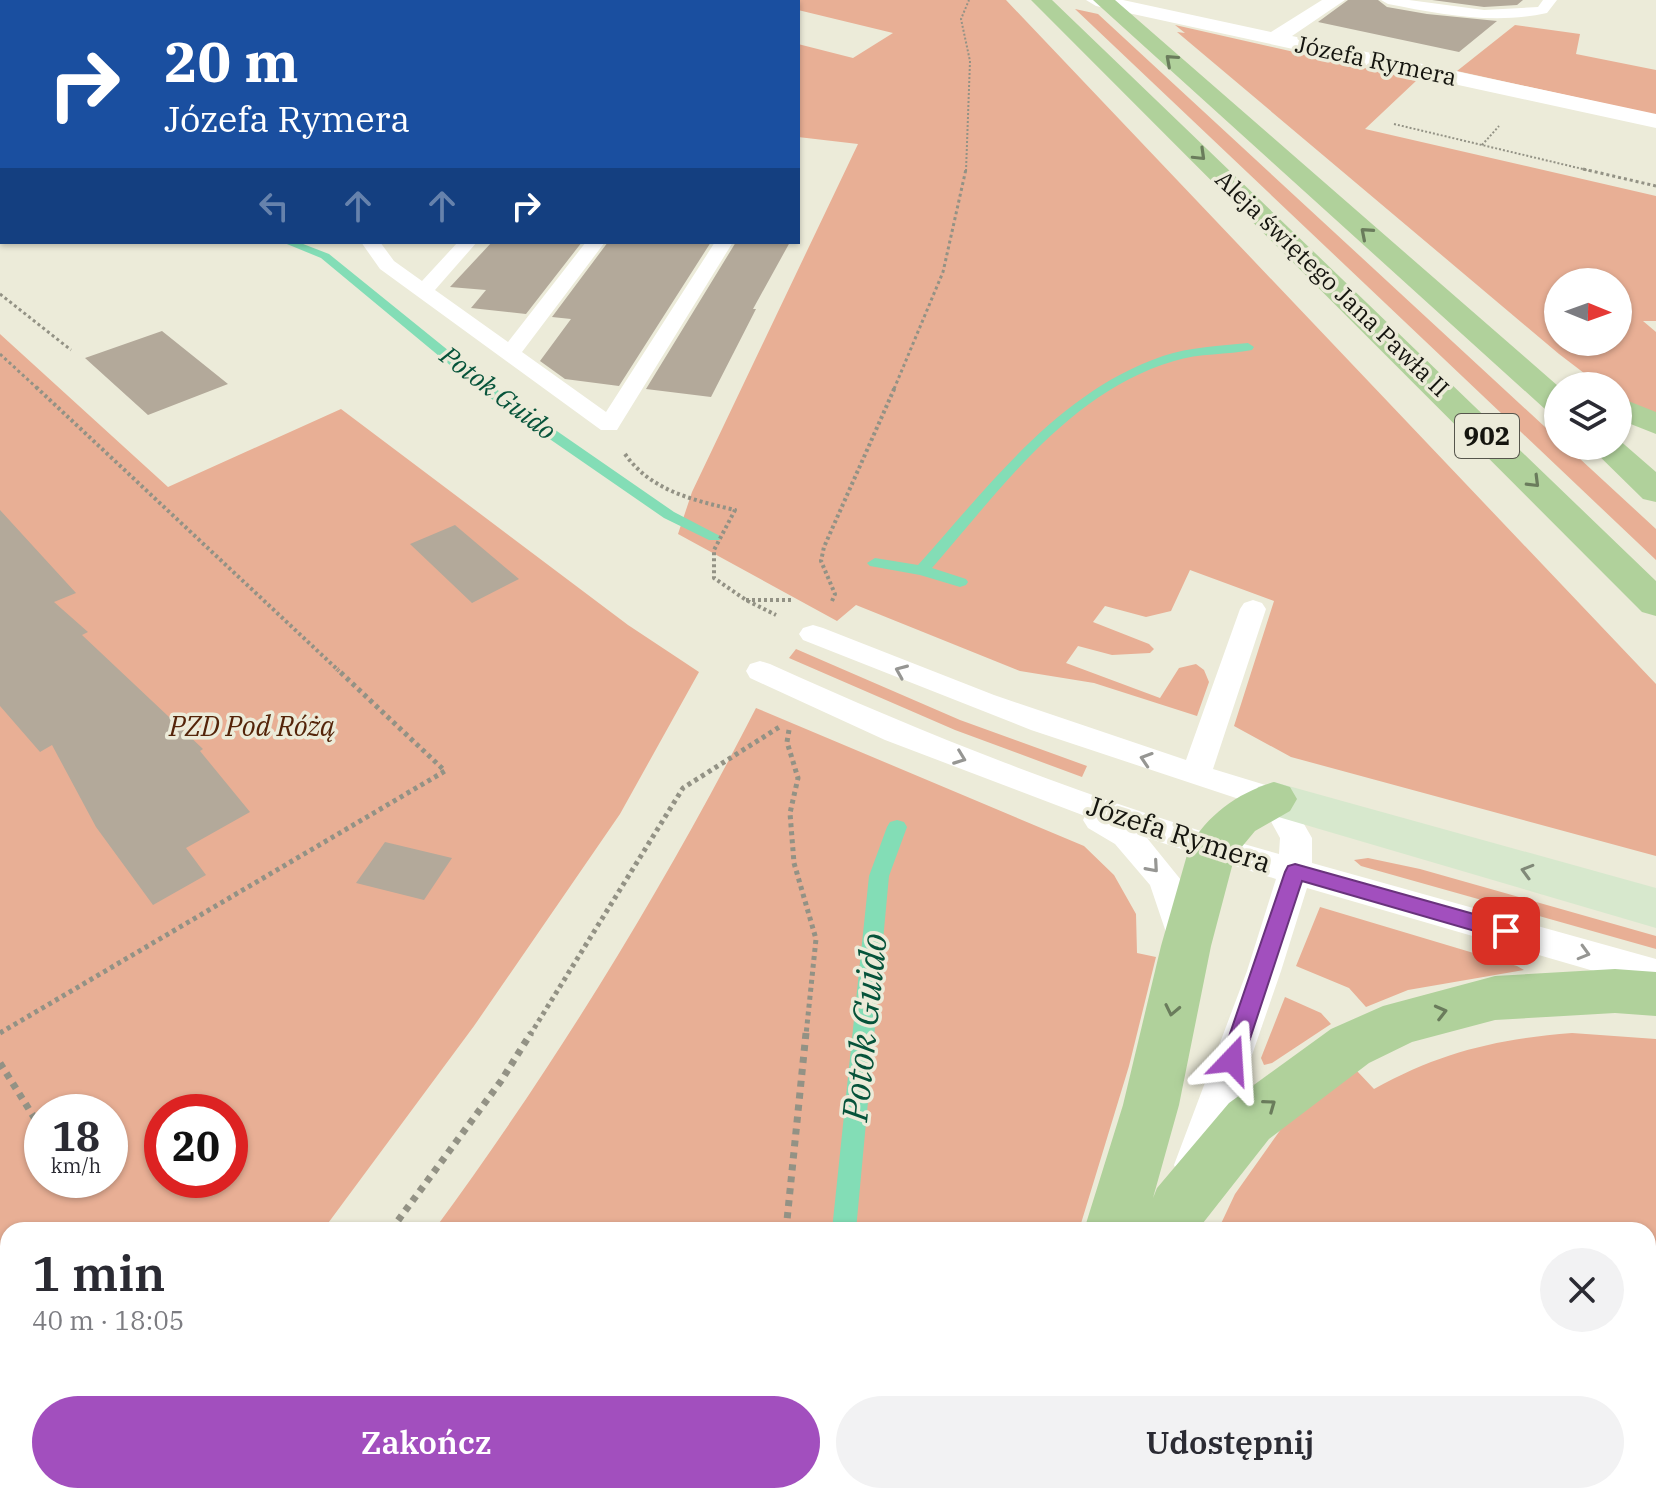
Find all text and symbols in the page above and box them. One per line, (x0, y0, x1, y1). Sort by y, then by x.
text: 20 m (164, 25, 299, 97)
street label: Józefa Rymera (1293, 27, 1460, 93)
icon: right (32, 32, 136, 136)
one-way arrow (1165, 55, 1180, 70)
text: Józefa Rymera (164, 95, 410, 142)
one-way arrow (1191, 146, 1205, 160)
street label: Aleja świętego Jana Pawła II (1209, 163, 1456, 404)
icon: left (252, 184, 296, 228)
icon: ahead (336, 184, 380, 228)
icon: ahead (420, 184, 464, 228)
icon: right (504, 184, 548, 228)
one-way arrow (1360, 228, 1375, 242)
north arrow (1544, 268, 1632, 356)
map controls (1544, 268, 1632, 460)
water label: Potok Guido (433, 337, 563, 447)
button: layers (1544, 372, 1632, 460)
road number: 902 (1455, 414, 1519, 458)
one-way arrow (1525, 473, 1539, 487)
one-way arrow (895, 665, 909, 681)
park label: PZD Pod Różą (168, 707, 335, 744)
one-way arrow (952, 748, 966, 765)
one-way arrow (1139, 752, 1153, 768)
street label: Józefa Rymera (1082, 786, 1276, 881)
one-way arrow (1143, 857, 1158, 872)
one-way arrow (1521, 864, 1535, 880)
pin (1472, 897, 1540, 965)
icon: arrive (1484, 909, 1528, 953)
water label: Potok Guido (830, 931, 897, 1124)
one-way arrow (1577, 944, 1591, 961)
one-way arrow (1164, 1002, 1181, 1016)
one-way arrow (1433, 1004, 1447, 1021)
position arrow (1190, 1018, 1274, 1102)
speed limit sign: 20 (144, 1094, 248, 1198)
one-way arrow (1262, 1100, 1276, 1115)
text: 18 (52, 1110, 100, 1162)
text: km/h (51, 1152, 101, 1179)
text: 1 min (32, 1242, 165, 1304)
button: close (1540, 1248, 1624, 1332)
text: 40 m · 18:05 (32, 1303, 184, 1337)
button: Zakończ (32, 1396, 820, 1488)
button: Udostępnij (836, 1396, 1624, 1488)

